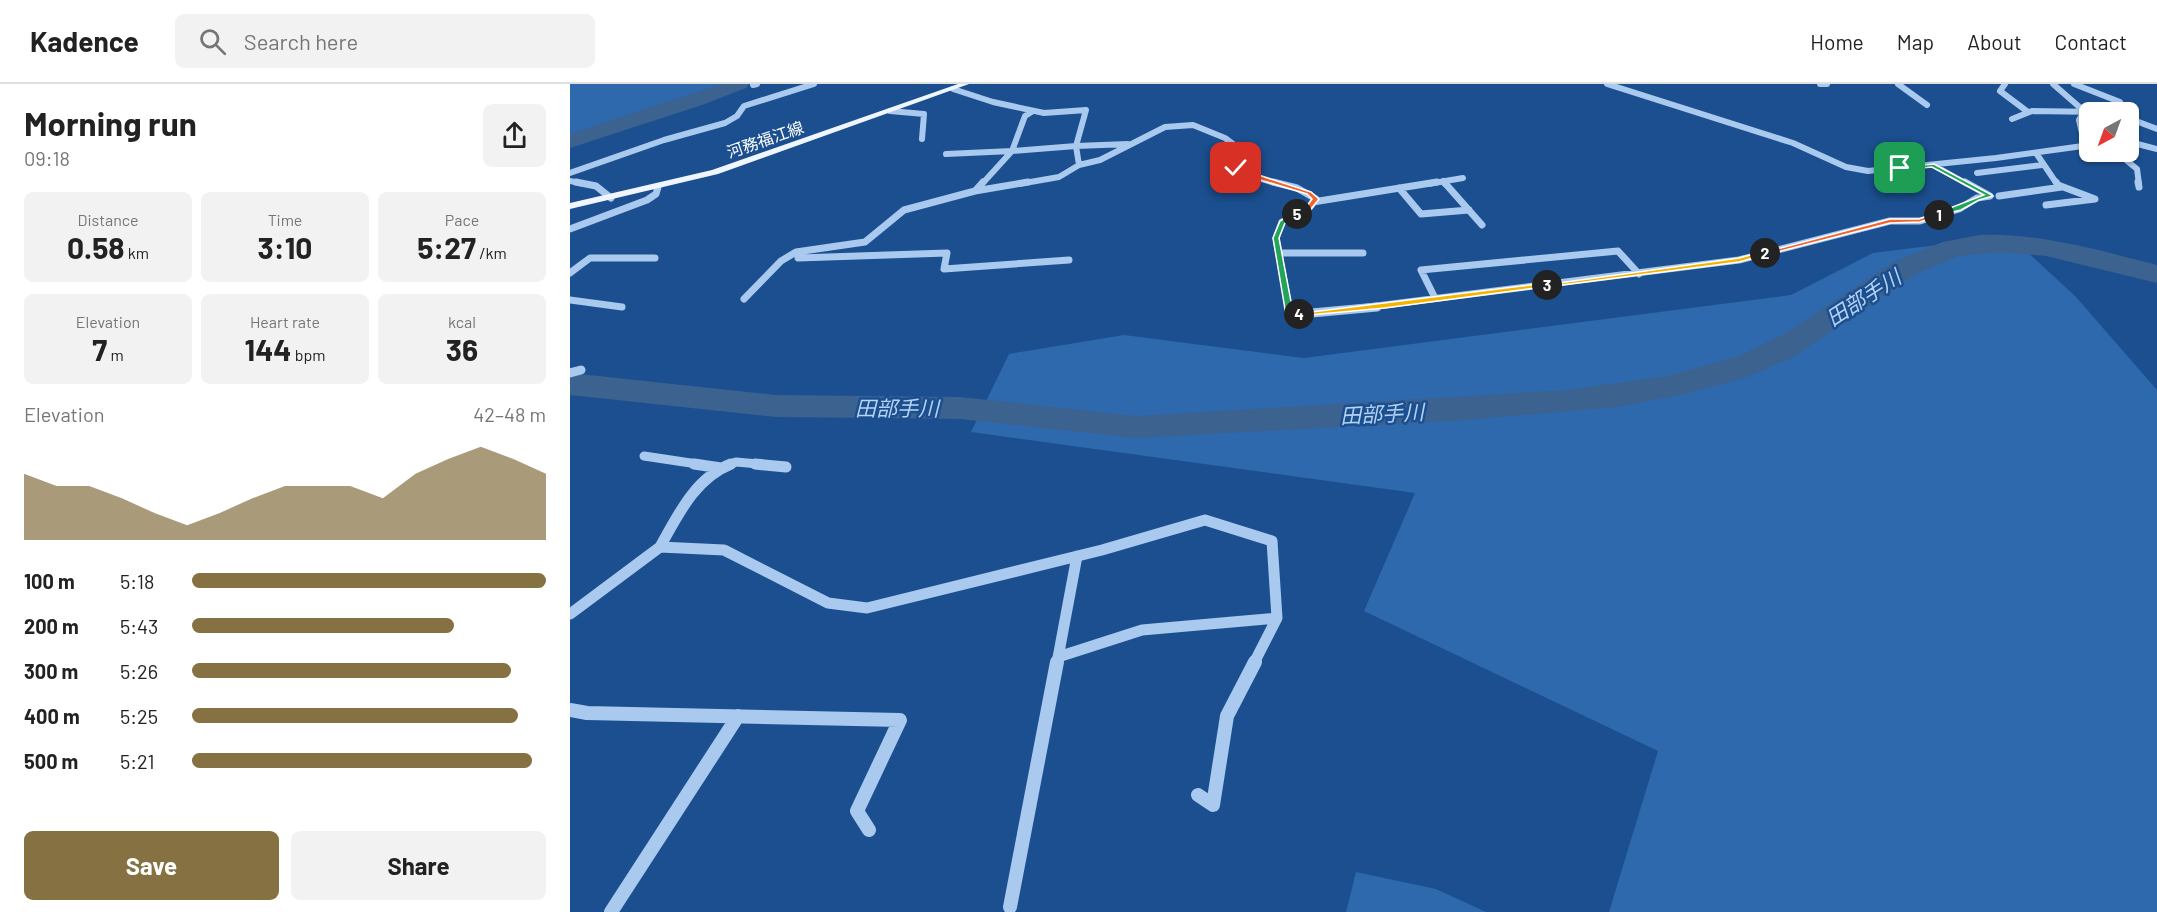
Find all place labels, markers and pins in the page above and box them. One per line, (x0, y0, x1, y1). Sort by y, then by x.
pin (1210, 142, 1261, 193)
pin (1874, 142, 1925, 193)
pin: 5 (1282, 199, 1312, 229)
pin: 1 (1924, 200, 1954, 230)
pin: 2 (1750, 238, 1780, 268)
pin: 3 (1532, 270, 1562, 300)
pin: 4 (1284, 299, 1314, 329)

